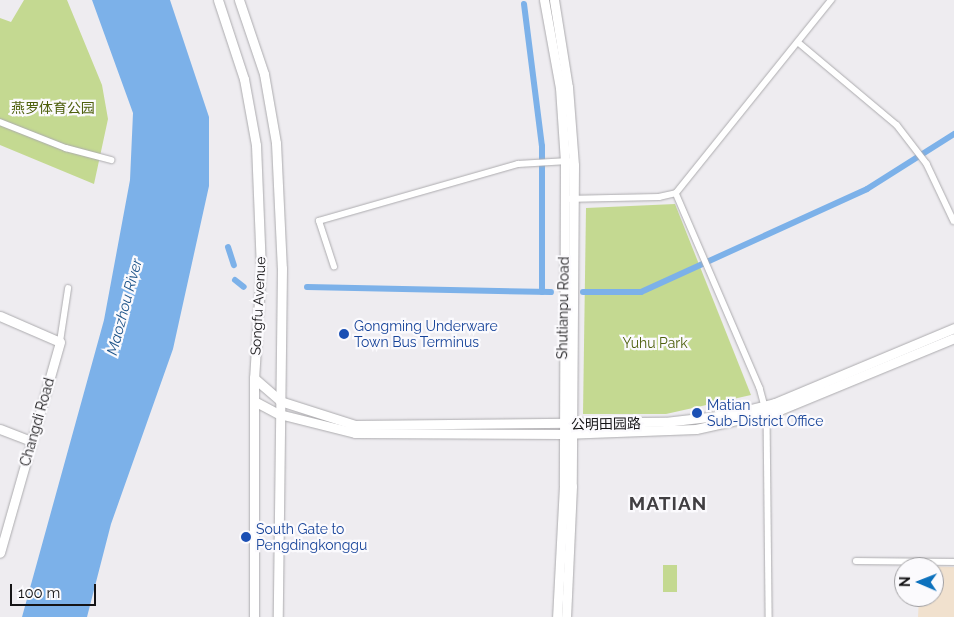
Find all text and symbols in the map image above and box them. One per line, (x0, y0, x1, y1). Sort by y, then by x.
park label: 燕罗体育公园 (11, 100, 95, 116)
street label: Songfu Avenue (247, 256, 269, 356)
water label: Maozhou River (103, 257, 147, 357)
street label: Shutianpu Road (554, 257, 572, 359)
place label: Gongming Underware Town Bus Terminus (354, 318, 498, 351)
marker: Gongming Underware Town Bus Terminus (338, 328, 350, 340)
park label: Yuhu Park (622, 335, 688, 351)
street label: Changdi Road (16, 376, 58, 468)
place label: Matian Sub-District Office (707, 397, 823, 430)
marker: Matian Sub-District Office (691, 407, 703, 419)
street label: 公明田园路 (571, 415, 641, 433)
district label: MATIAN (628, 493, 708, 515)
place label: South Gate to Pengdingkonggu (256, 521, 367, 554)
marker: South Gate to Pengdingkonggu (240, 531, 252, 543)
north arrow (894, 557, 944, 607)
scale bar (12, 574, 99, 606)
text: N (897, 576, 913, 587)
text: 100 m (18, 584, 60, 602)

